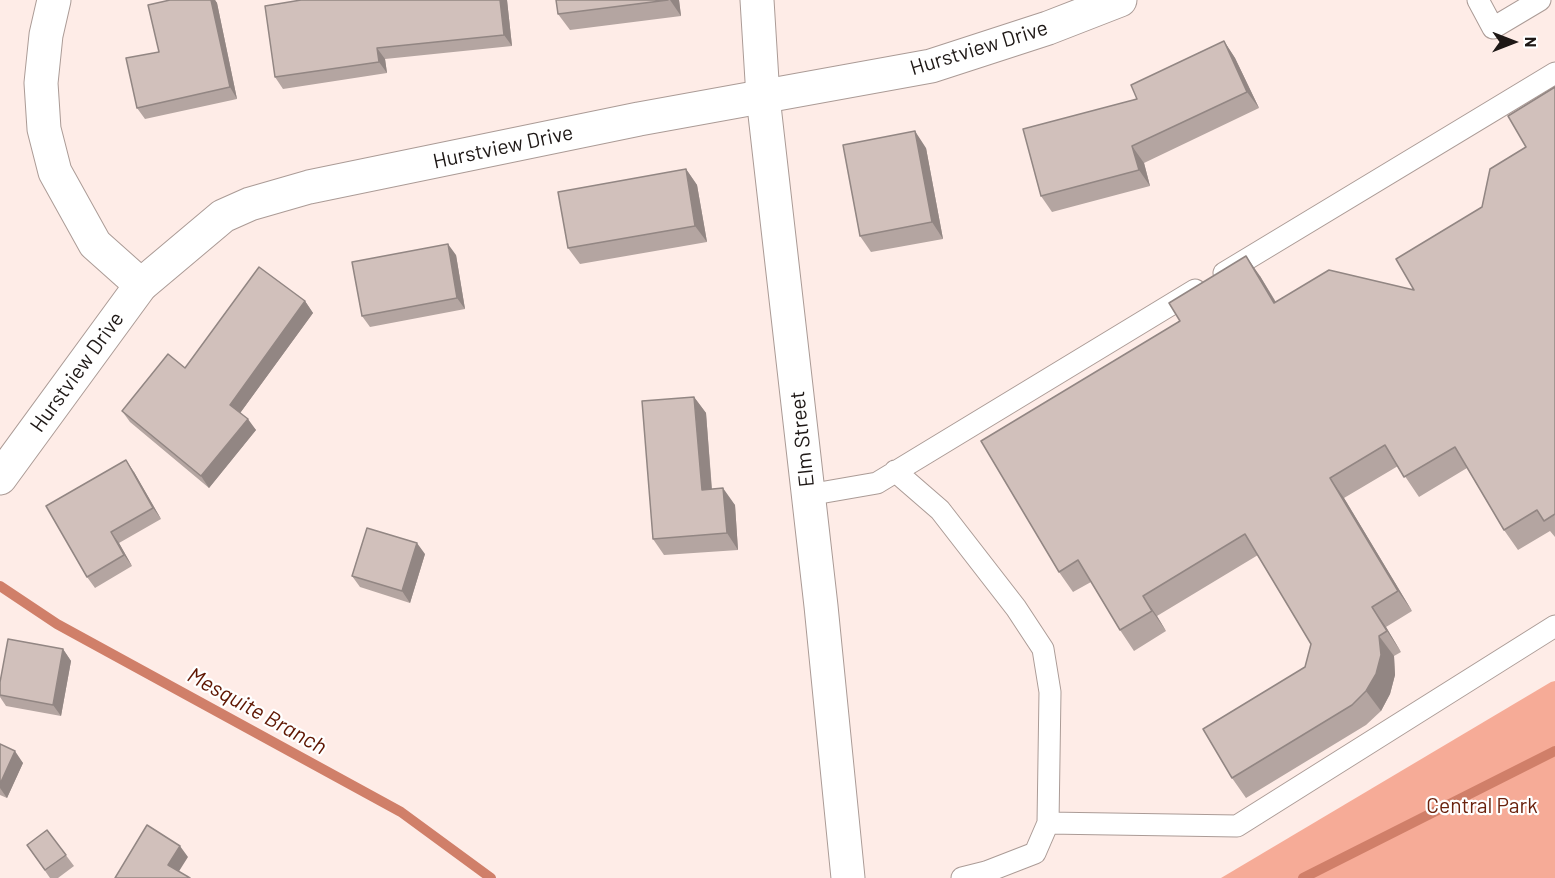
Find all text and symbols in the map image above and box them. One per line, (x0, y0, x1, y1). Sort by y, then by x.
north arrow (1483, 12, 1543, 72)
street label: Hurstview Drive (907, 15, 1051, 81)
text: N (1522, 37, 1541, 47)
street label: Hurstview Drive (431, 120, 575, 174)
street label: Hurstview Drive (25, 307, 129, 437)
street label: Elm Street (784, 390, 820, 488)
water label: Mesquite Branch (183, 662, 331, 760)
park label: Central Park (1426, 793, 1538, 819)

